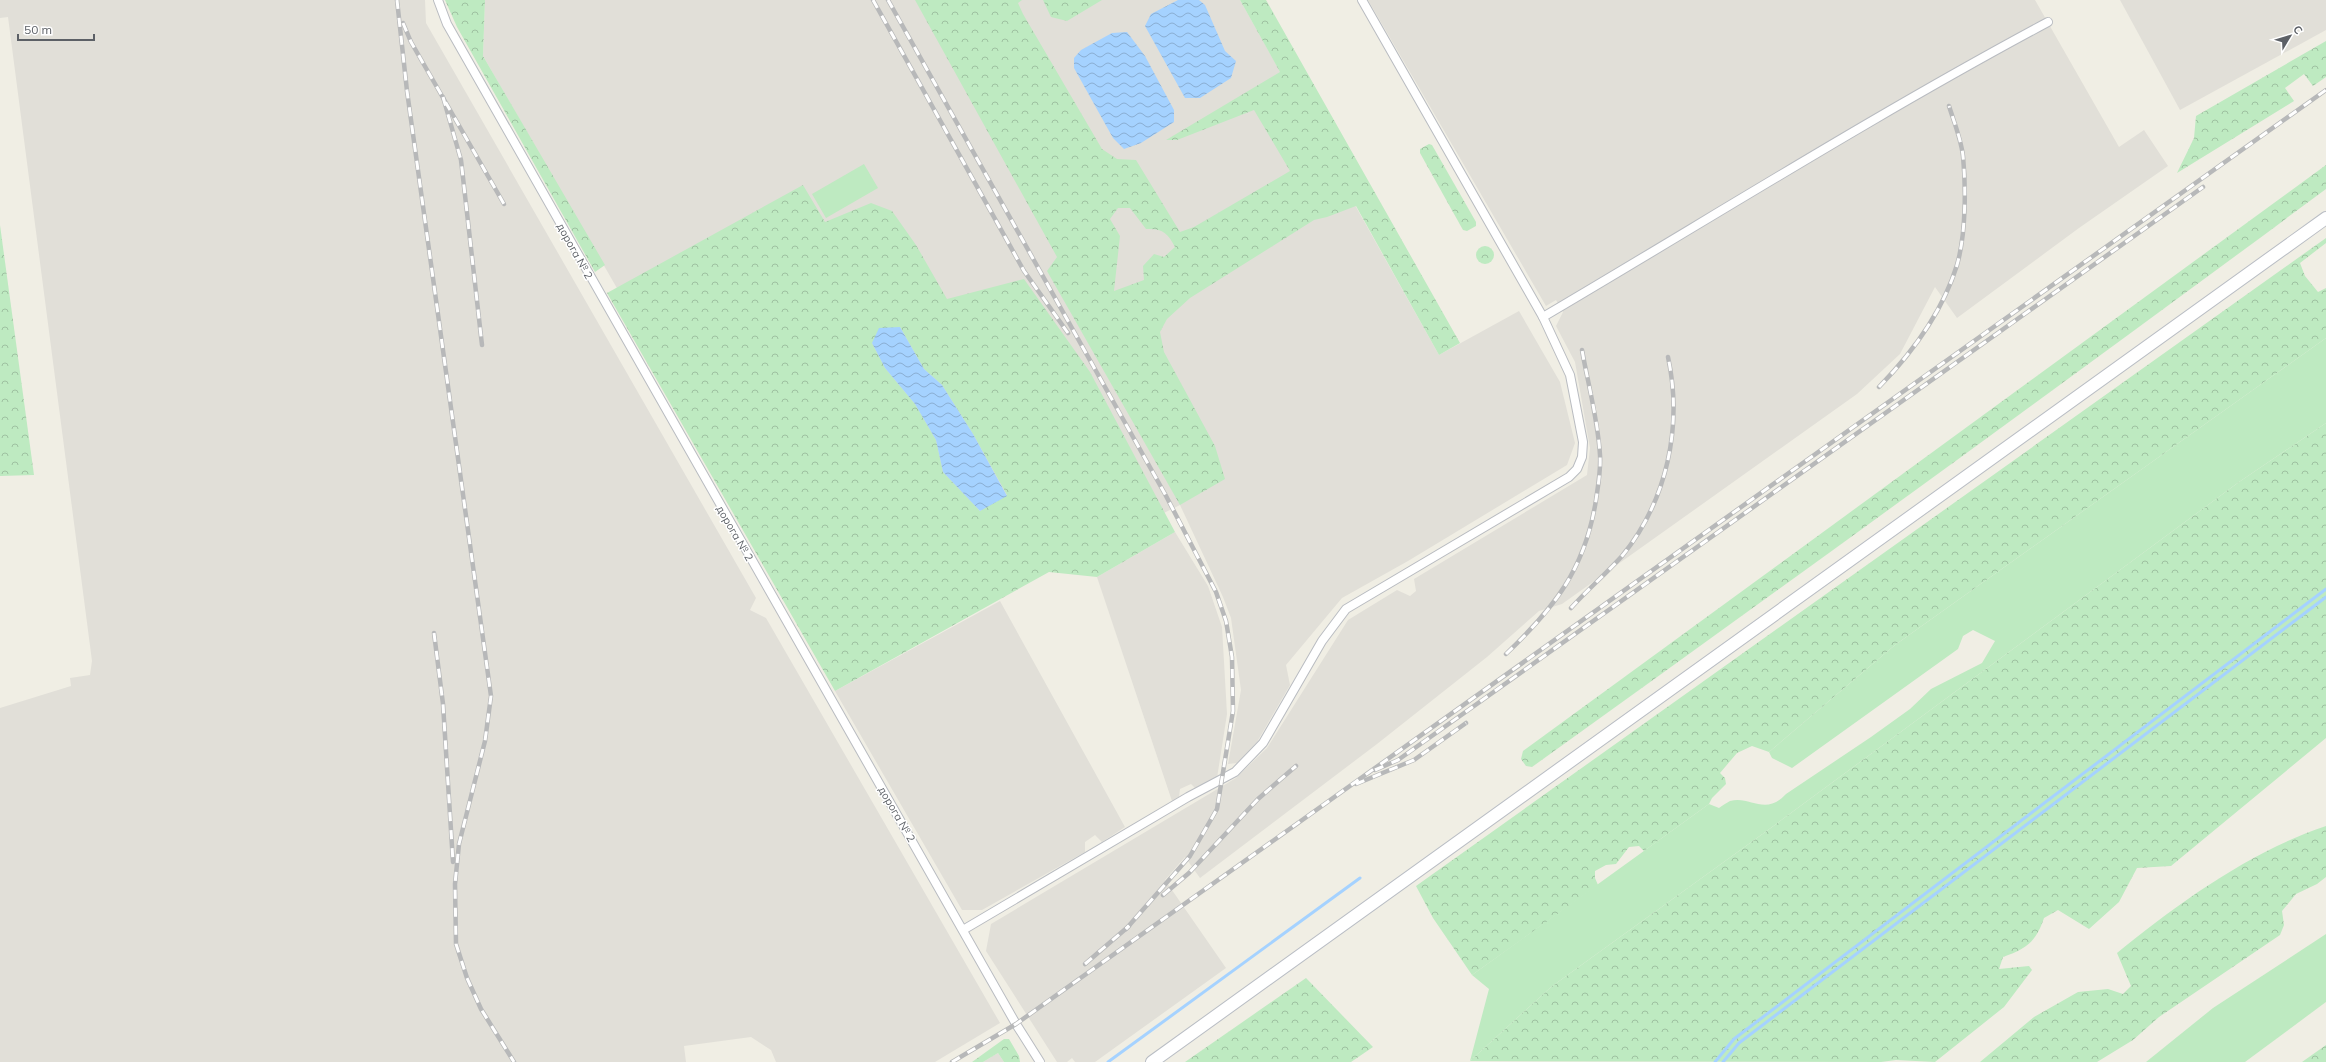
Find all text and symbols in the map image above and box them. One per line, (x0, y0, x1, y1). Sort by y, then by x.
scale bar (18, 16, 94, 42)
north arrow (2270, 16, 2310, 56)
text: 50 m (24, 22, 52, 37)
text: С (2290, 23, 2306, 37)
street label: дорога № 2 (554, 220, 596, 282)
street label: дорога № 2 (713, 503, 757, 564)
street label: дорога № 2 (875, 784, 919, 845)

